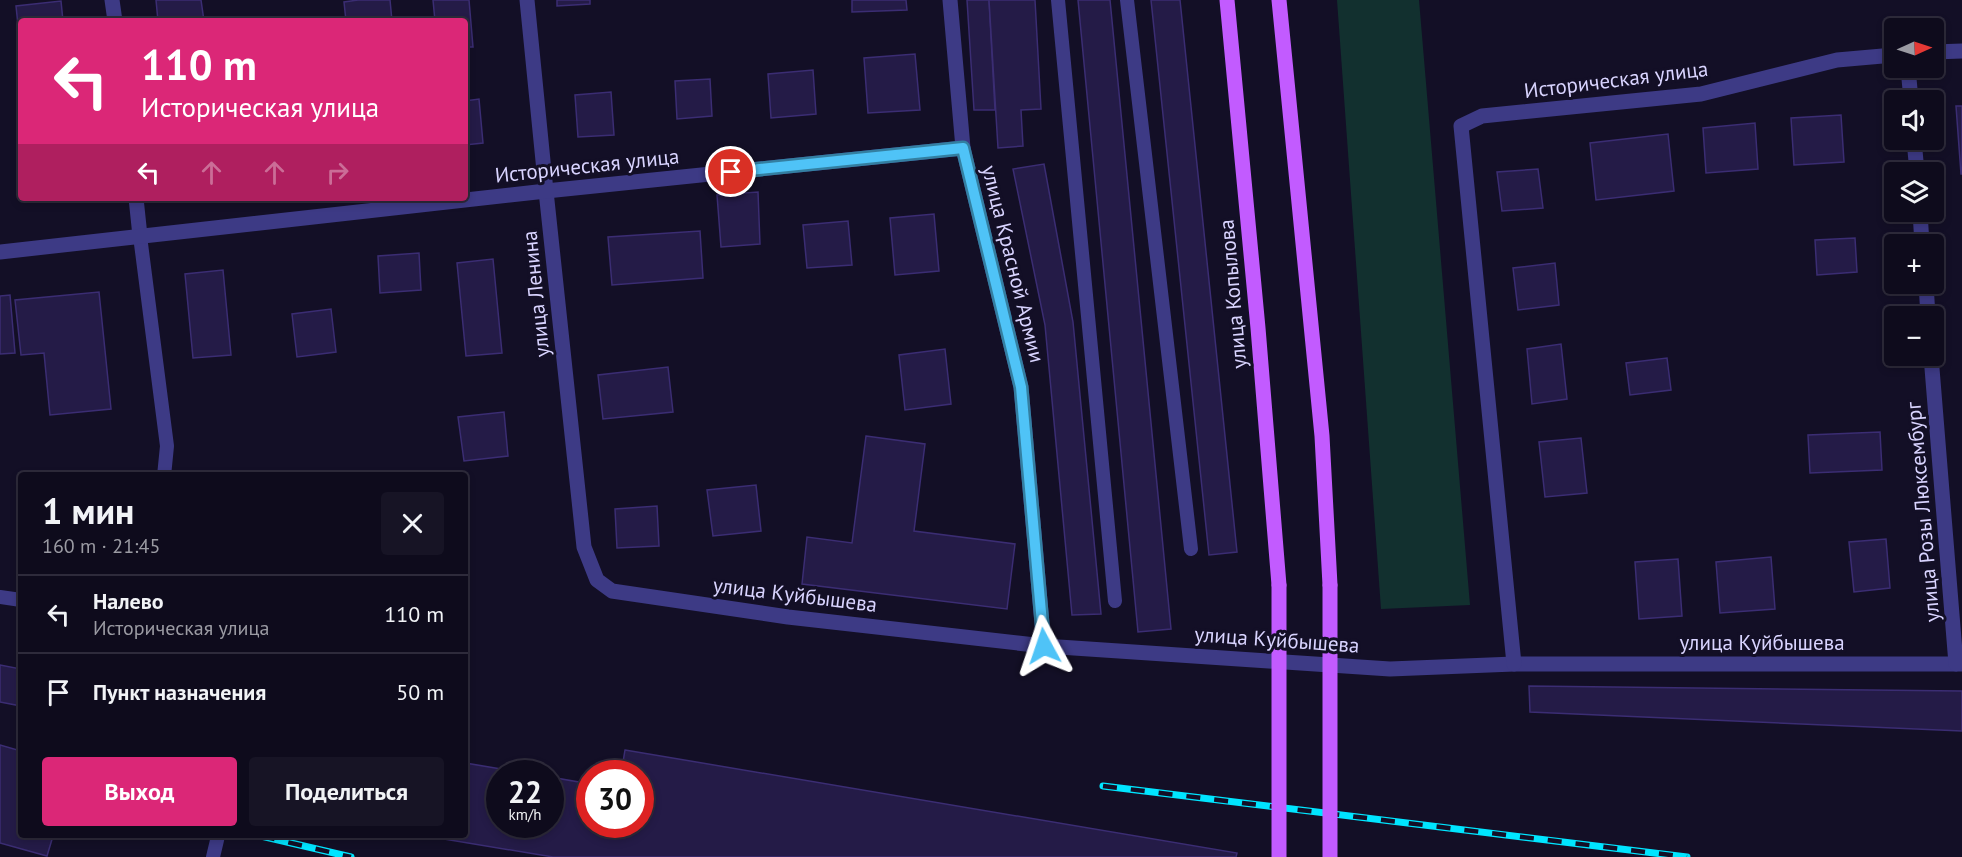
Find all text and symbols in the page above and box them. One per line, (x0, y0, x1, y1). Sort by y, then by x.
north arrow (1884, 18, 1944, 78)
map controls (1884, 18, 1944, 366)
text: 110 m (141, 37, 257, 92)
icon: left (42, 42, 120, 120)
street label: Историческая улица (1522, 55, 1710, 104)
text: Историческая улица (141, 90, 379, 124)
button: sound (1884, 90, 1944, 150)
street label: Историческая улица (493, 142, 680, 189)
pin (705, 146, 756, 197)
icon: arrive (714, 155, 747, 188)
icon: left (132, 156, 165, 189)
icon: ahead (195, 156, 228, 189)
icon: ahead (258, 156, 291, 189)
icon: right (321, 156, 354, 189)
street label: улица Красной Армии (976, 162, 1051, 365)
button: layers (1884, 162, 1944, 222)
street label: улица Копылова (1213, 218, 1252, 370)
street label: улица Ленина (515, 229, 556, 359)
button: + (1884, 234, 1944, 294)
button: − (1884, 306, 1944, 366)
street label: улица Розы Люксембург (1899, 401, 1946, 623)
text: 1 мин (42, 487, 134, 534)
button: close (381, 492, 444, 555)
text: 160 m · 21:45 (42, 533, 160, 559)
street label: улица Куйбышева (711, 571, 879, 618)
text: Налево (93, 587, 164, 615)
icon: left (42, 598, 75, 631)
text: 110 m (384, 600, 444, 628)
position arrow (1012, 614, 1076, 678)
text: Историческая улица (93, 615, 269, 641)
street label: улица Куйбышева (1194, 620, 1360, 659)
street label: улица Куйбышева (1679, 629, 1845, 656)
icon: arrive (42, 676, 75, 709)
text: Пункт назначения (93, 678, 266, 706)
text: 50 m (396, 678, 444, 706)
button: Выход (42, 757, 237, 826)
button: Поделиться (249, 757, 444, 826)
speed limit sign: 30 (576, 760, 654, 838)
text: 22 (508, 772, 542, 811)
text: km/h (509, 805, 541, 824)

